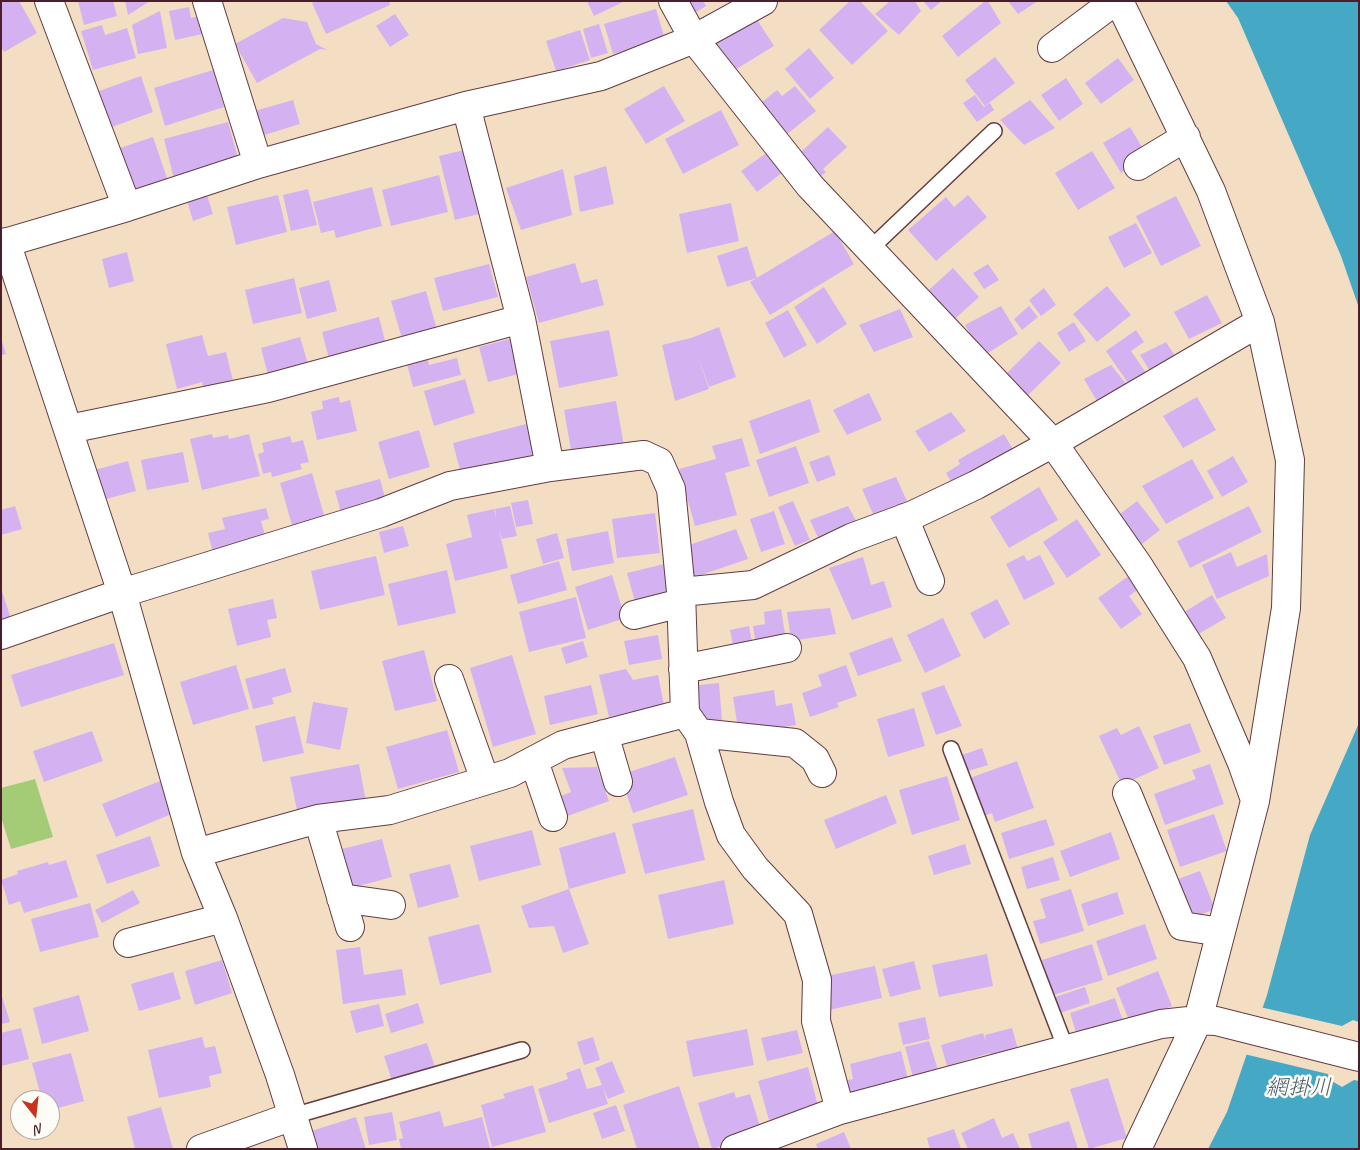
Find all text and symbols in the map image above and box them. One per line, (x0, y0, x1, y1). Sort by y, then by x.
water label: 網掛川 (1266, 1075, 1332, 1101)
north arrow (10, 1090, 60, 1140)
text: N (32, 1120, 46, 1138)

